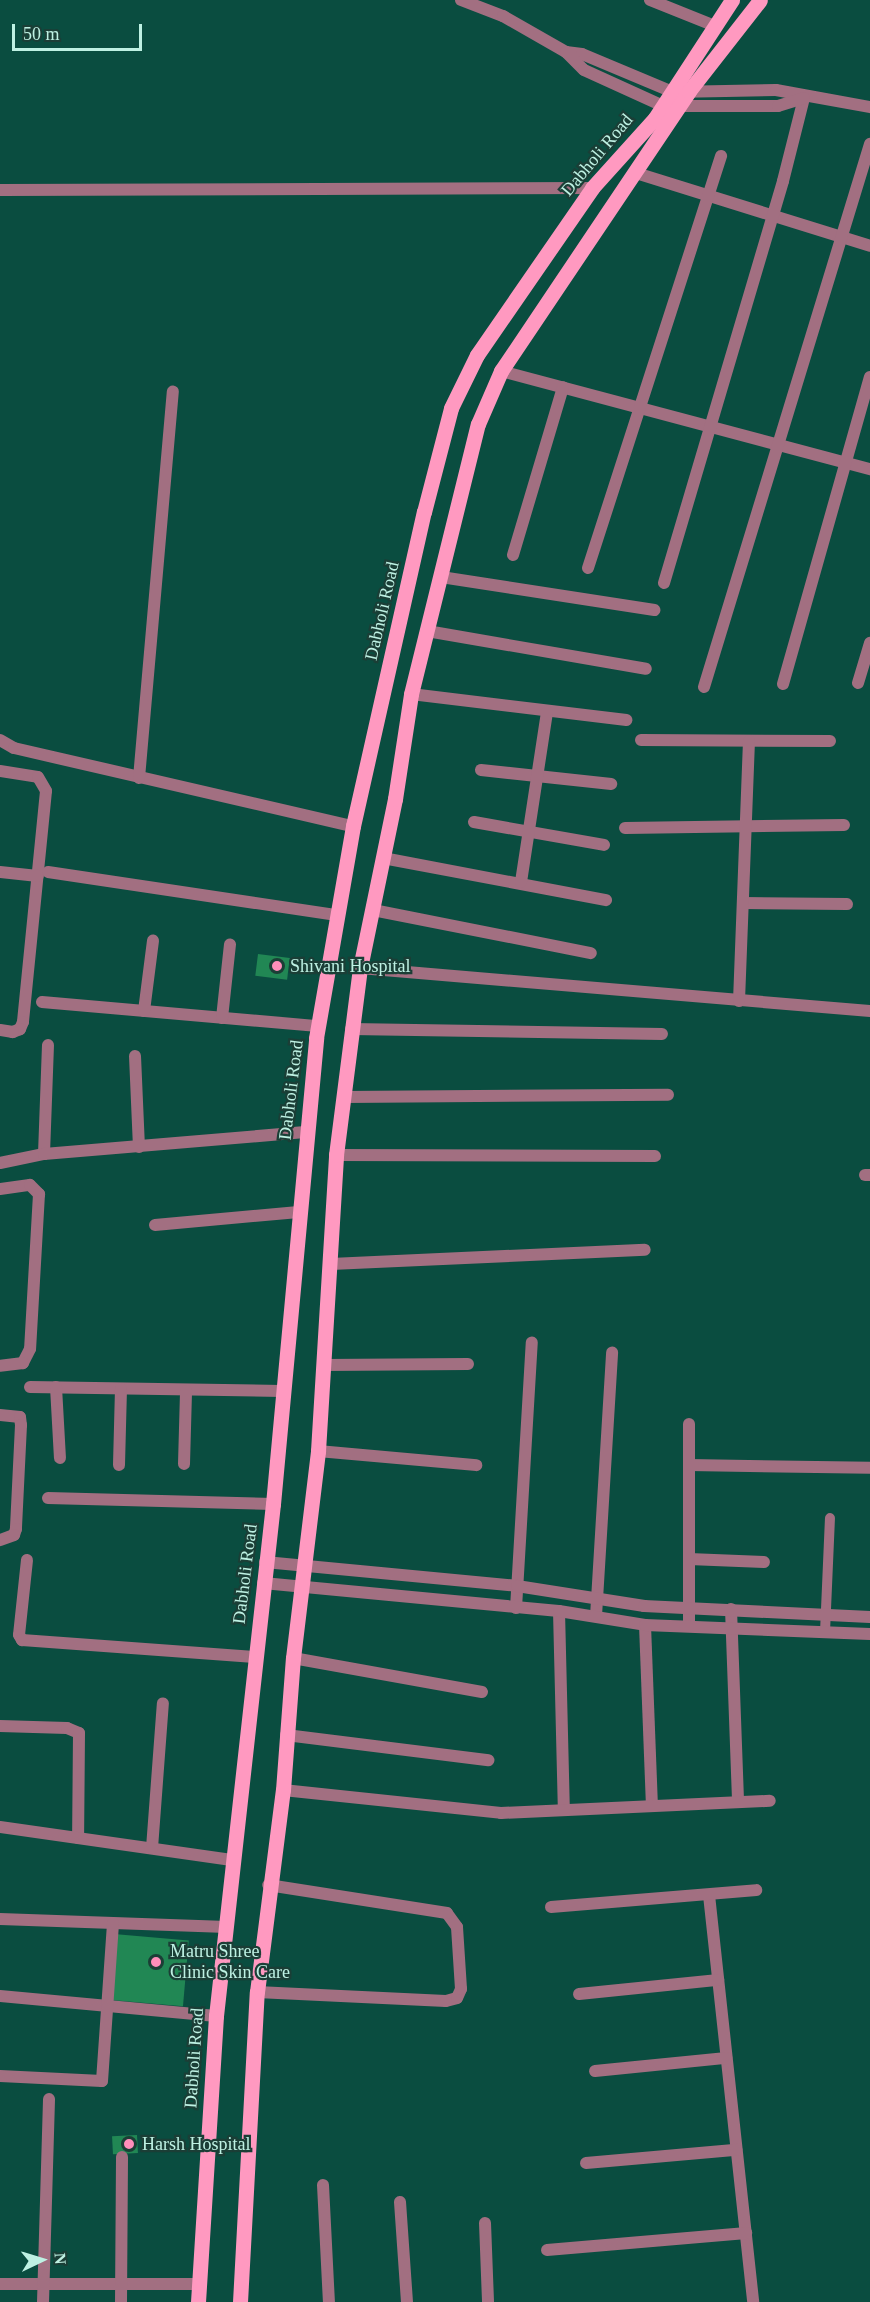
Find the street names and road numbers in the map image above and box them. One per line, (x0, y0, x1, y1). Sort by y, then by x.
street label: Dabholi Road (556, 110, 638, 200)
street label: Dabholi Road (360, 560, 404, 662)
street label: Dabholi Road (274, 1039, 308, 1141)
street label: Dabholi Road (228, 1523, 262, 1625)
street label: Dabholi Road (180, 2007, 208, 2109)

